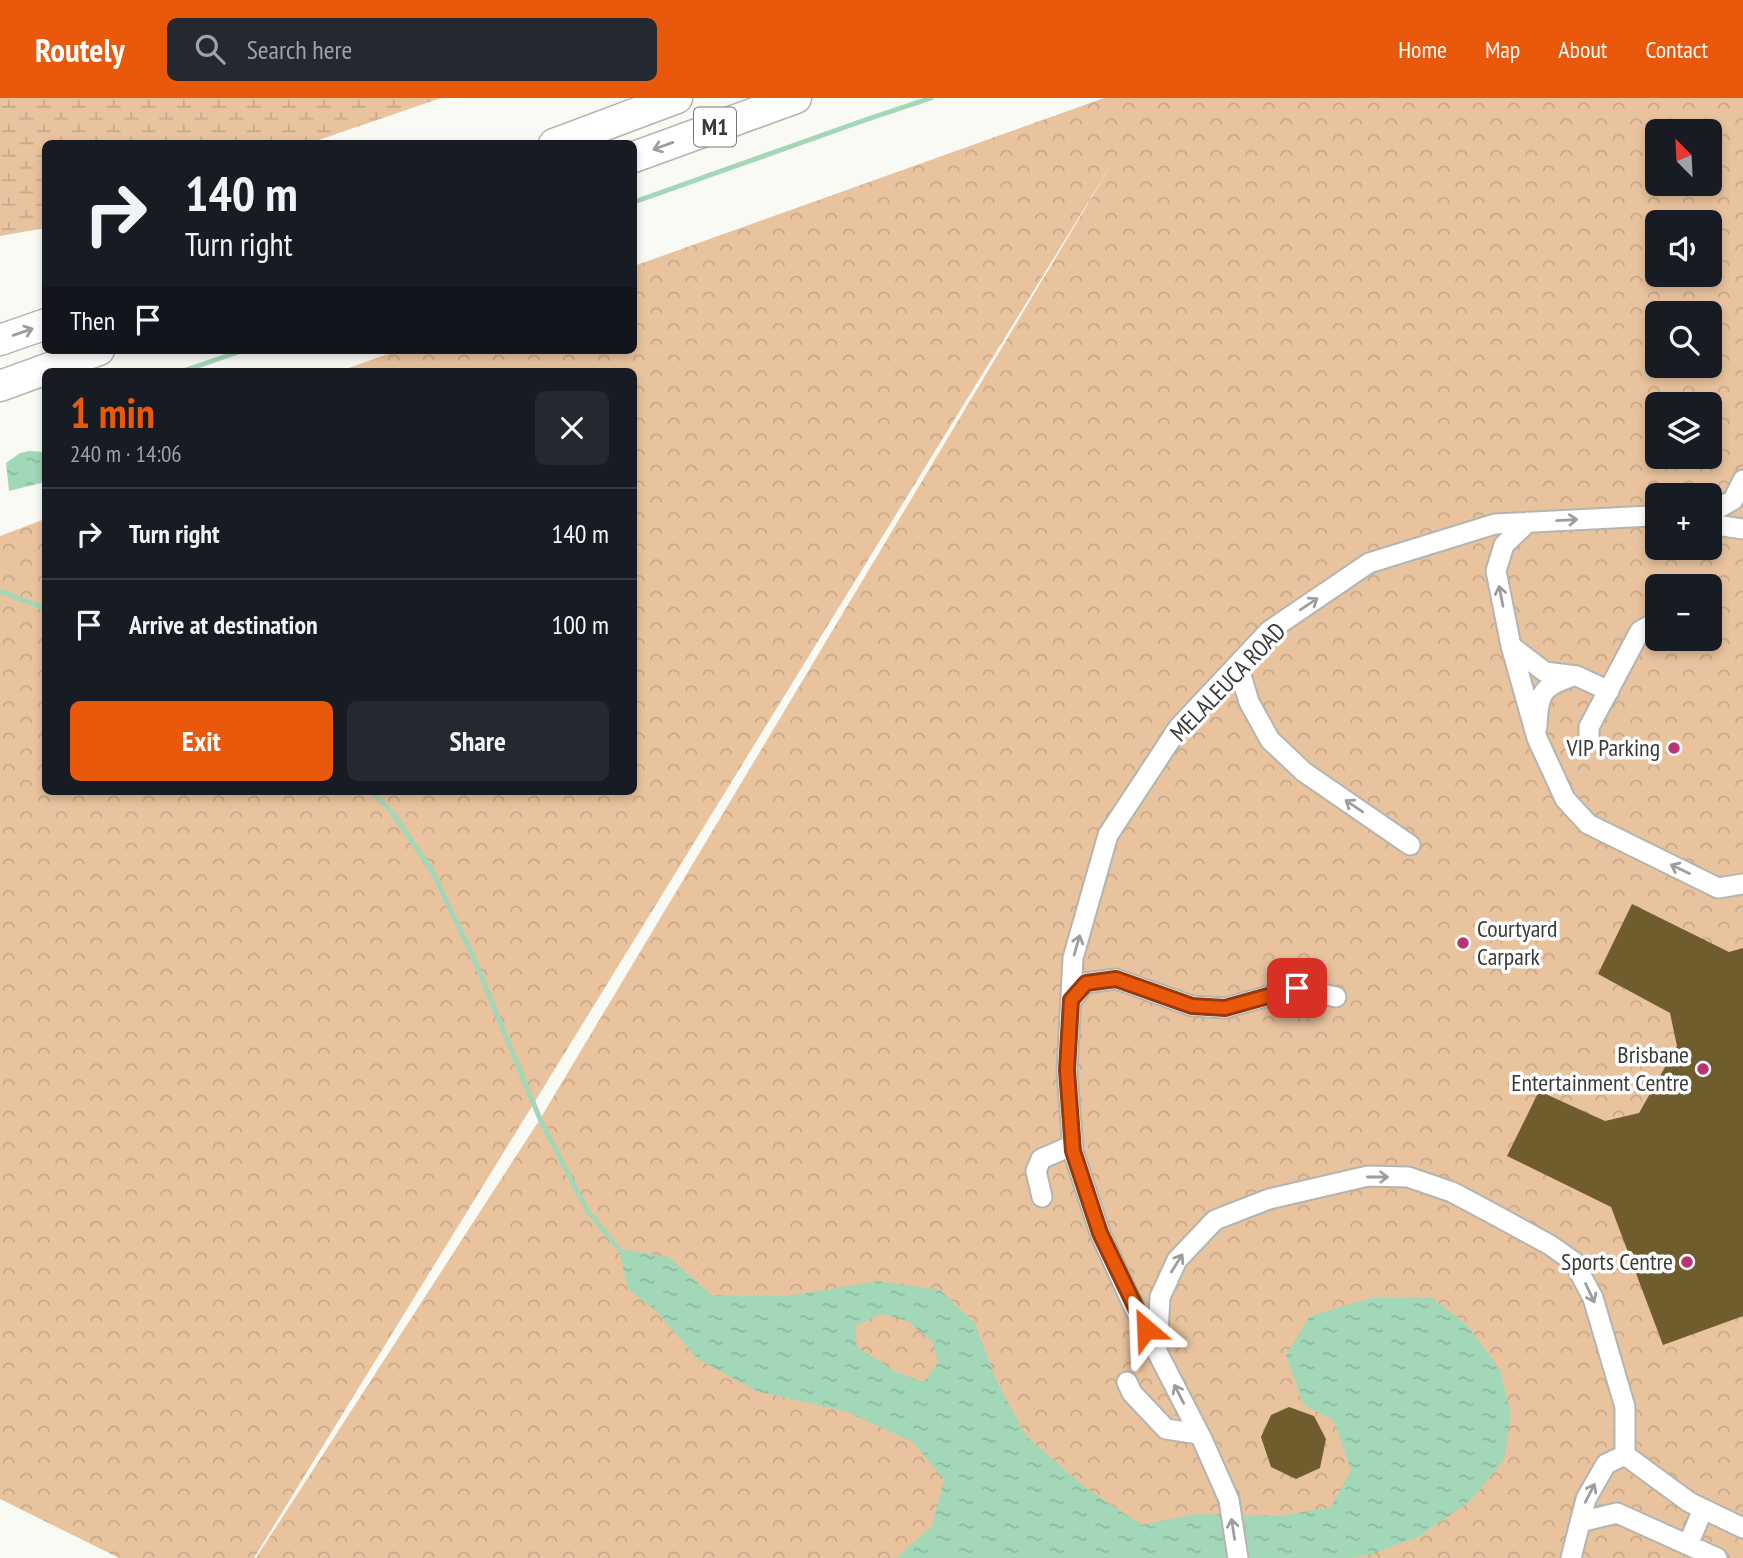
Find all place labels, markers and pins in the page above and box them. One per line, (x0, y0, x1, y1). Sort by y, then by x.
place label: VIP Parking (1565, 732, 1660, 763)
marker: VIP Parking (1666, 740, 1682, 756)
place label: Courtyard Carpark (1477, 913, 1557, 972)
marker: Courtyard Carpark (1455, 935, 1471, 951)
pin (1267, 958, 1327, 1018)
place label: Brisbane Entertainment Centre (1511, 1039, 1689, 1098)
marker: Brisbane Entertainment Centre (1695, 1061, 1711, 1077)
place label: Sports Centre (1561, 1246, 1673, 1277)
marker: Sports Centre (1679, 1254, 1695, 1270)

